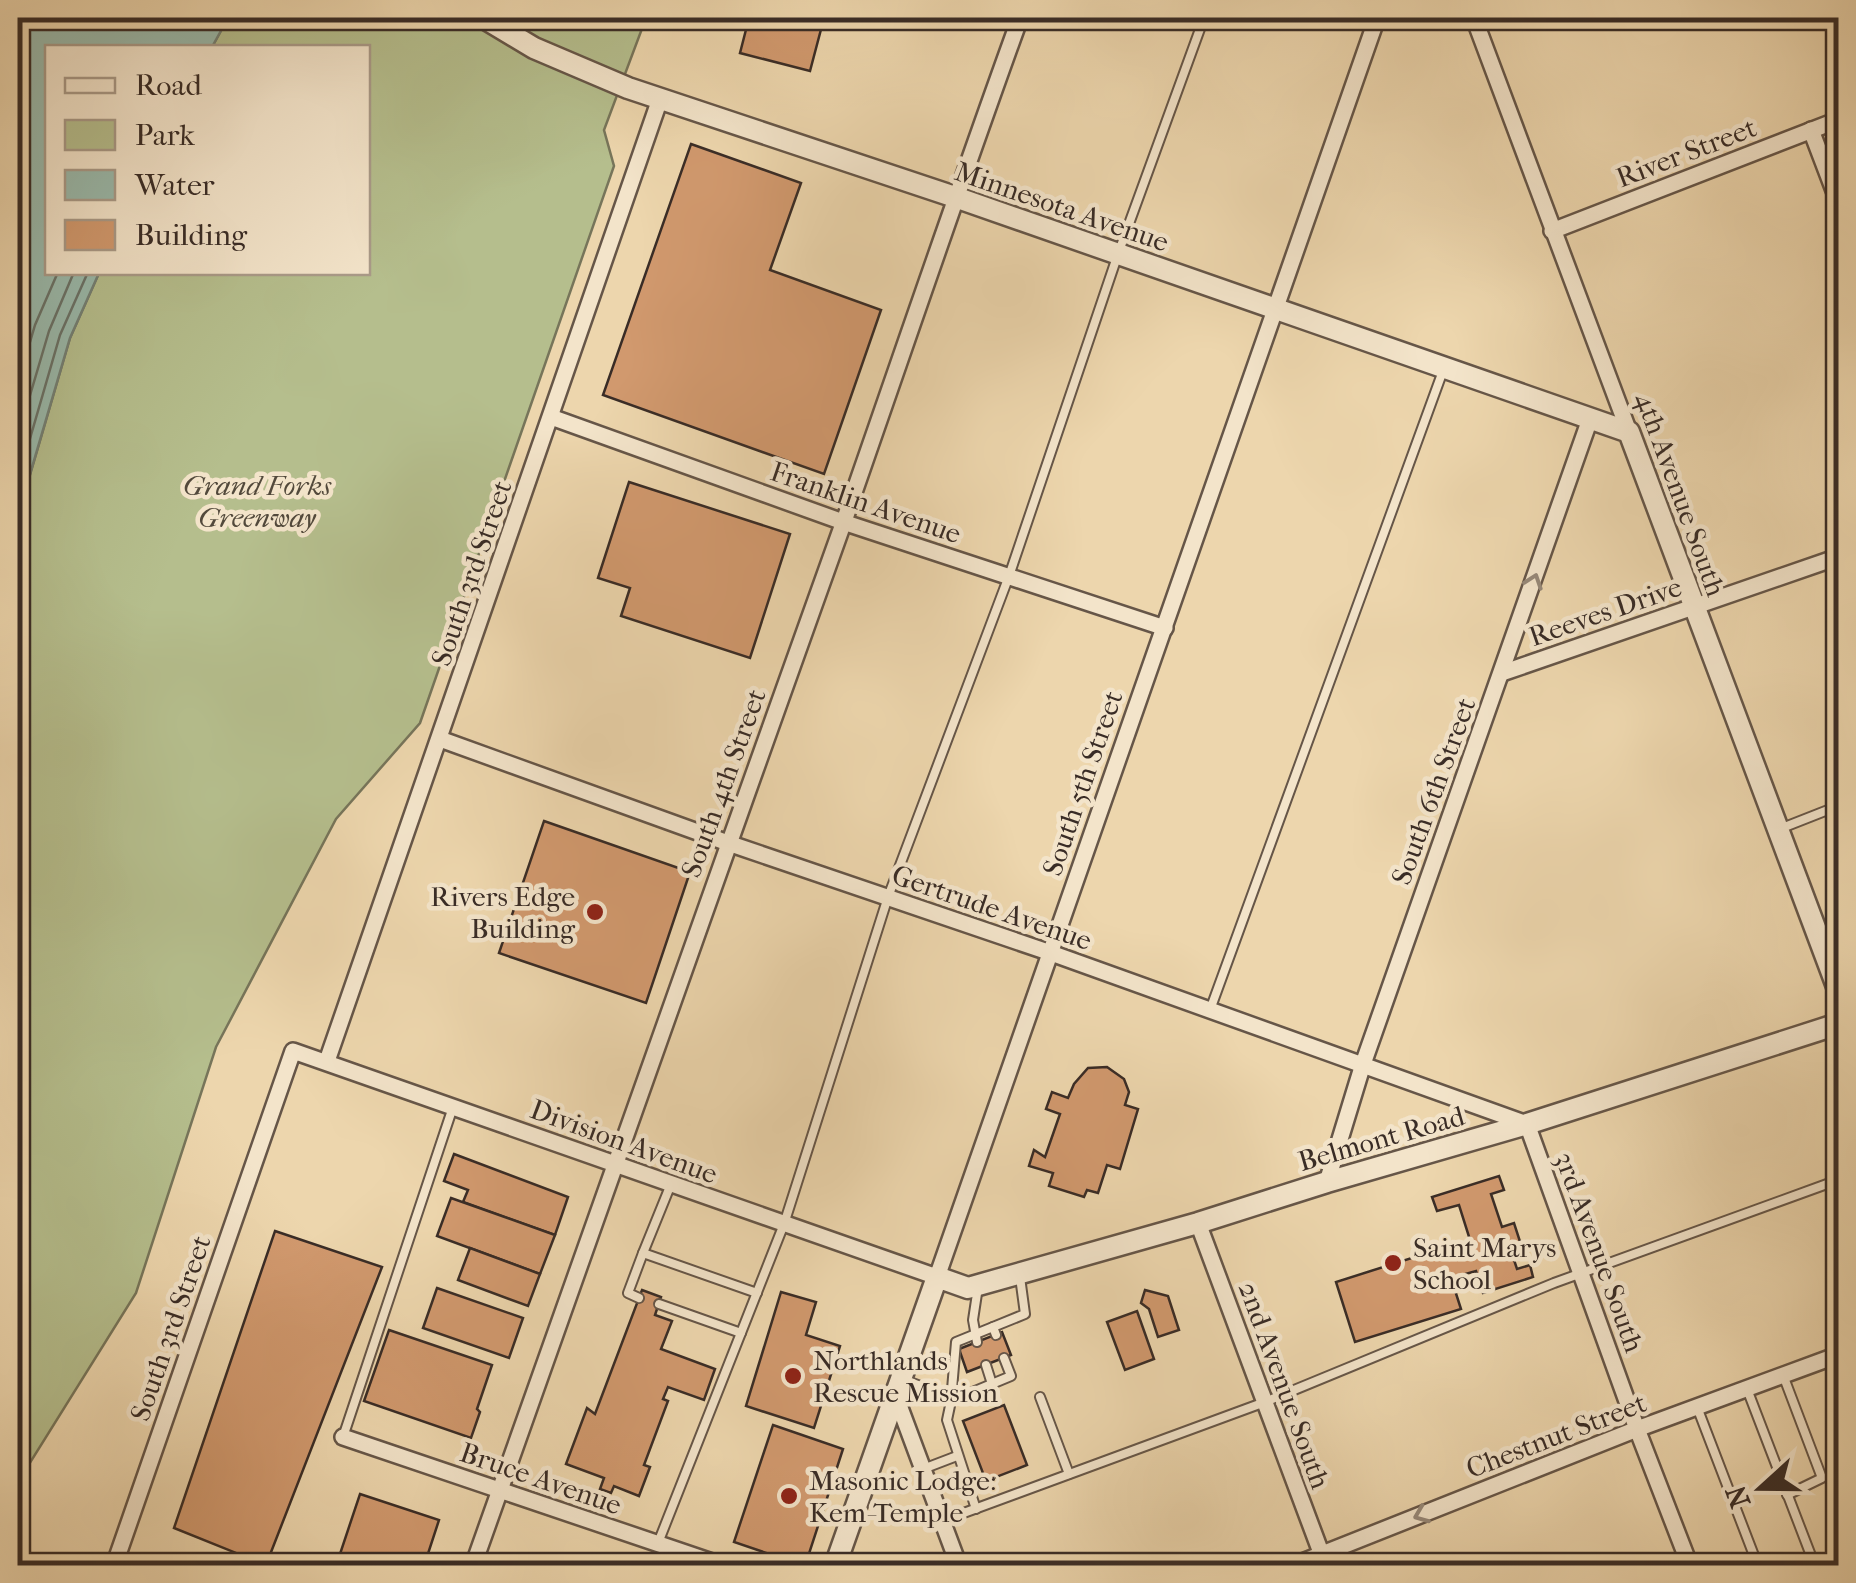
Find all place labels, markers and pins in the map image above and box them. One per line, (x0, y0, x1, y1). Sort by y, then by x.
place label: Rivers Edge Building (430, 880, 576, 945)
marker: Rivers Edge Building (584, 901, 606, 923)
place label: Saint Marys School (1413, 1231, 1556, 1296)
marker: Saint Marys School (1382, 1252, 1404, 1274)
place label: Northlands Rescue Mission (813, 1344, 998, 1409)
marker: Northlands Rescue Mission (782, 1365, 804, 1387)
place label: Masonic Lodge: Kem-Temple (809, 1464, 997, 1529)
marker: Masonic Lodge: Kem-Temple (778, 1485, 800, 1507)

